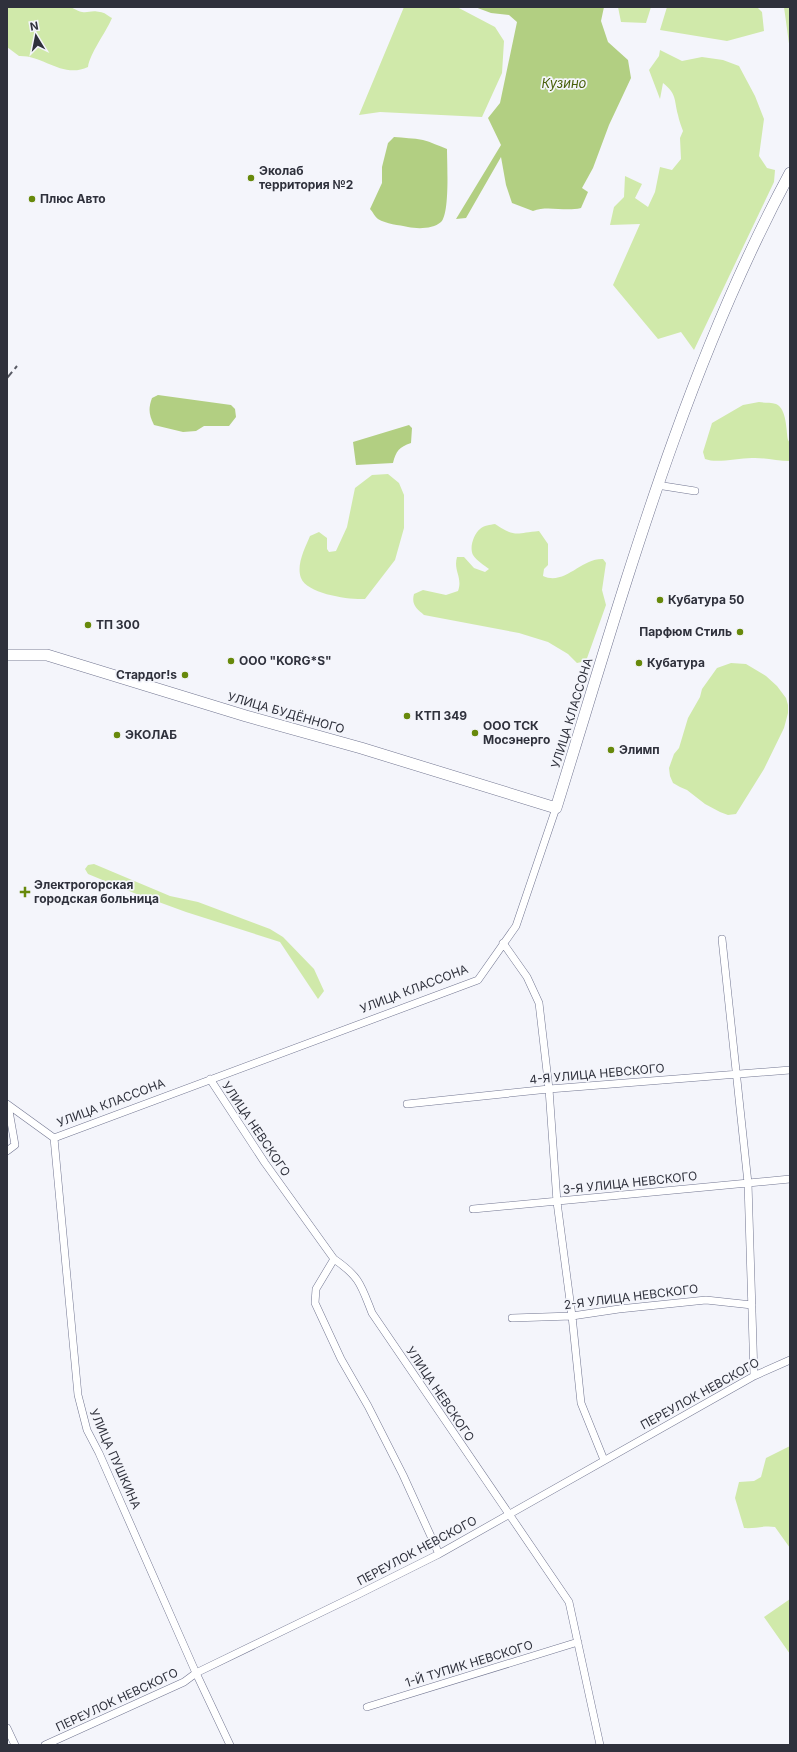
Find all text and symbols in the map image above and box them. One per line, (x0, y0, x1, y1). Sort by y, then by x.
north arrow (16, 16, 56, 56)
text: N (29, 19, 40, 34)
water label: Кузино (542, 75, 587, 91)
place label: Эколаб территория №2 (259, 163, 353, 192)
marker: Эколаб территория №2 (246, 173, 256, 183)
place label: Плюс Авто (40, 191, 106, 206)
marker: Плюс Авто (27, 194, 37, 204)
place label: Кубатура 50 (668, 592, 744, 607)
marker: Кубатура 50 (655, 595, 665, 605)
place label: ТП 300 (96, 617, 140, 632)
marker: ТП 300 (83, 620, 93, 630)
place label: Парфюм Стиль (639, 624, 732, 639)
marker: Парфюм Стиль (735, 627, 745, 637)
place label: ООО "KORG*S" (239, 653, 332, 668)
place label: Кубатура (647, 655, 705, 670)
marker: ООО "KORG*S" (226, 656, 236, 666)
street label: УЛИЦА КЛАССОНА (548, 656, 595, 770)
marker: Кубатура (634, 658, 644, 668)
place label: Стардог!s (116, 667, 177, 682)
marker: Стардог!s (180, 670, 190, 680)
street label: УЛИЦА БУДЁННОГО (226, 689, 346, 736)
place label: КТП 349 (415, 708, 467, 723)
marker: КТП 349 (402, 711, 412, 721)
place label: ООО ТСК Мосэнерго (483, 718, 550, 747)
place label: ЭКОЛАБ (125, 727, 177, 742)
marker: ООО ТСК Мосэнерго (470, 728, 480, 738)
marker: ЭКОЛАБ (112, 730, 122, 740)
place label: Элимп (619, 742, 660, 757)
marker: Элимп (606, 745, 616, 755)
place label: Электрогорская городская больница (34, 877, 159, 906)
marker: Электрогорская городская больница (19, 886, 31, 898)
street label: УЛИЦА КЛАССОНА (358, 961, 470, 1016)
street label: 4-Я УЛИЦА НЕВСКОГО (529, 1060, 665, 1087)
street label: УЛИЦА КЛАССОНА (55, 1075, 167, 1130)
street label: УЛИЦА НЕВСКОГО (219, 1078, 294, 1179)
street label: 3-Я УЛИЦА НЕВСКОГО (562, 1168, 698, 1197)
street label: 2-Я УЛИЦА НЕВСКОГО (563, 1281, 699, 1312)
street label: УЛИЦА НЕВСКОГО (403, 1343, 478, 1444)
street label: ПЕРЕУЛОК НЕВСКОГО (638, 1355, 762, 1432)
street label: УЛИЦА ПУШКИНА (87, 1406, 144, 1511)
street label: ПЕРЕУЛОК НЕВСКОГО (354, 1513, 479, 1589)
street label: 1-Й ТУПИК НЕВСКОГО (403, 1637, 535, 1690)
street label: ПЕРЕУЛОК НЕВСКОГО (53, 1665, 180, 1735)

